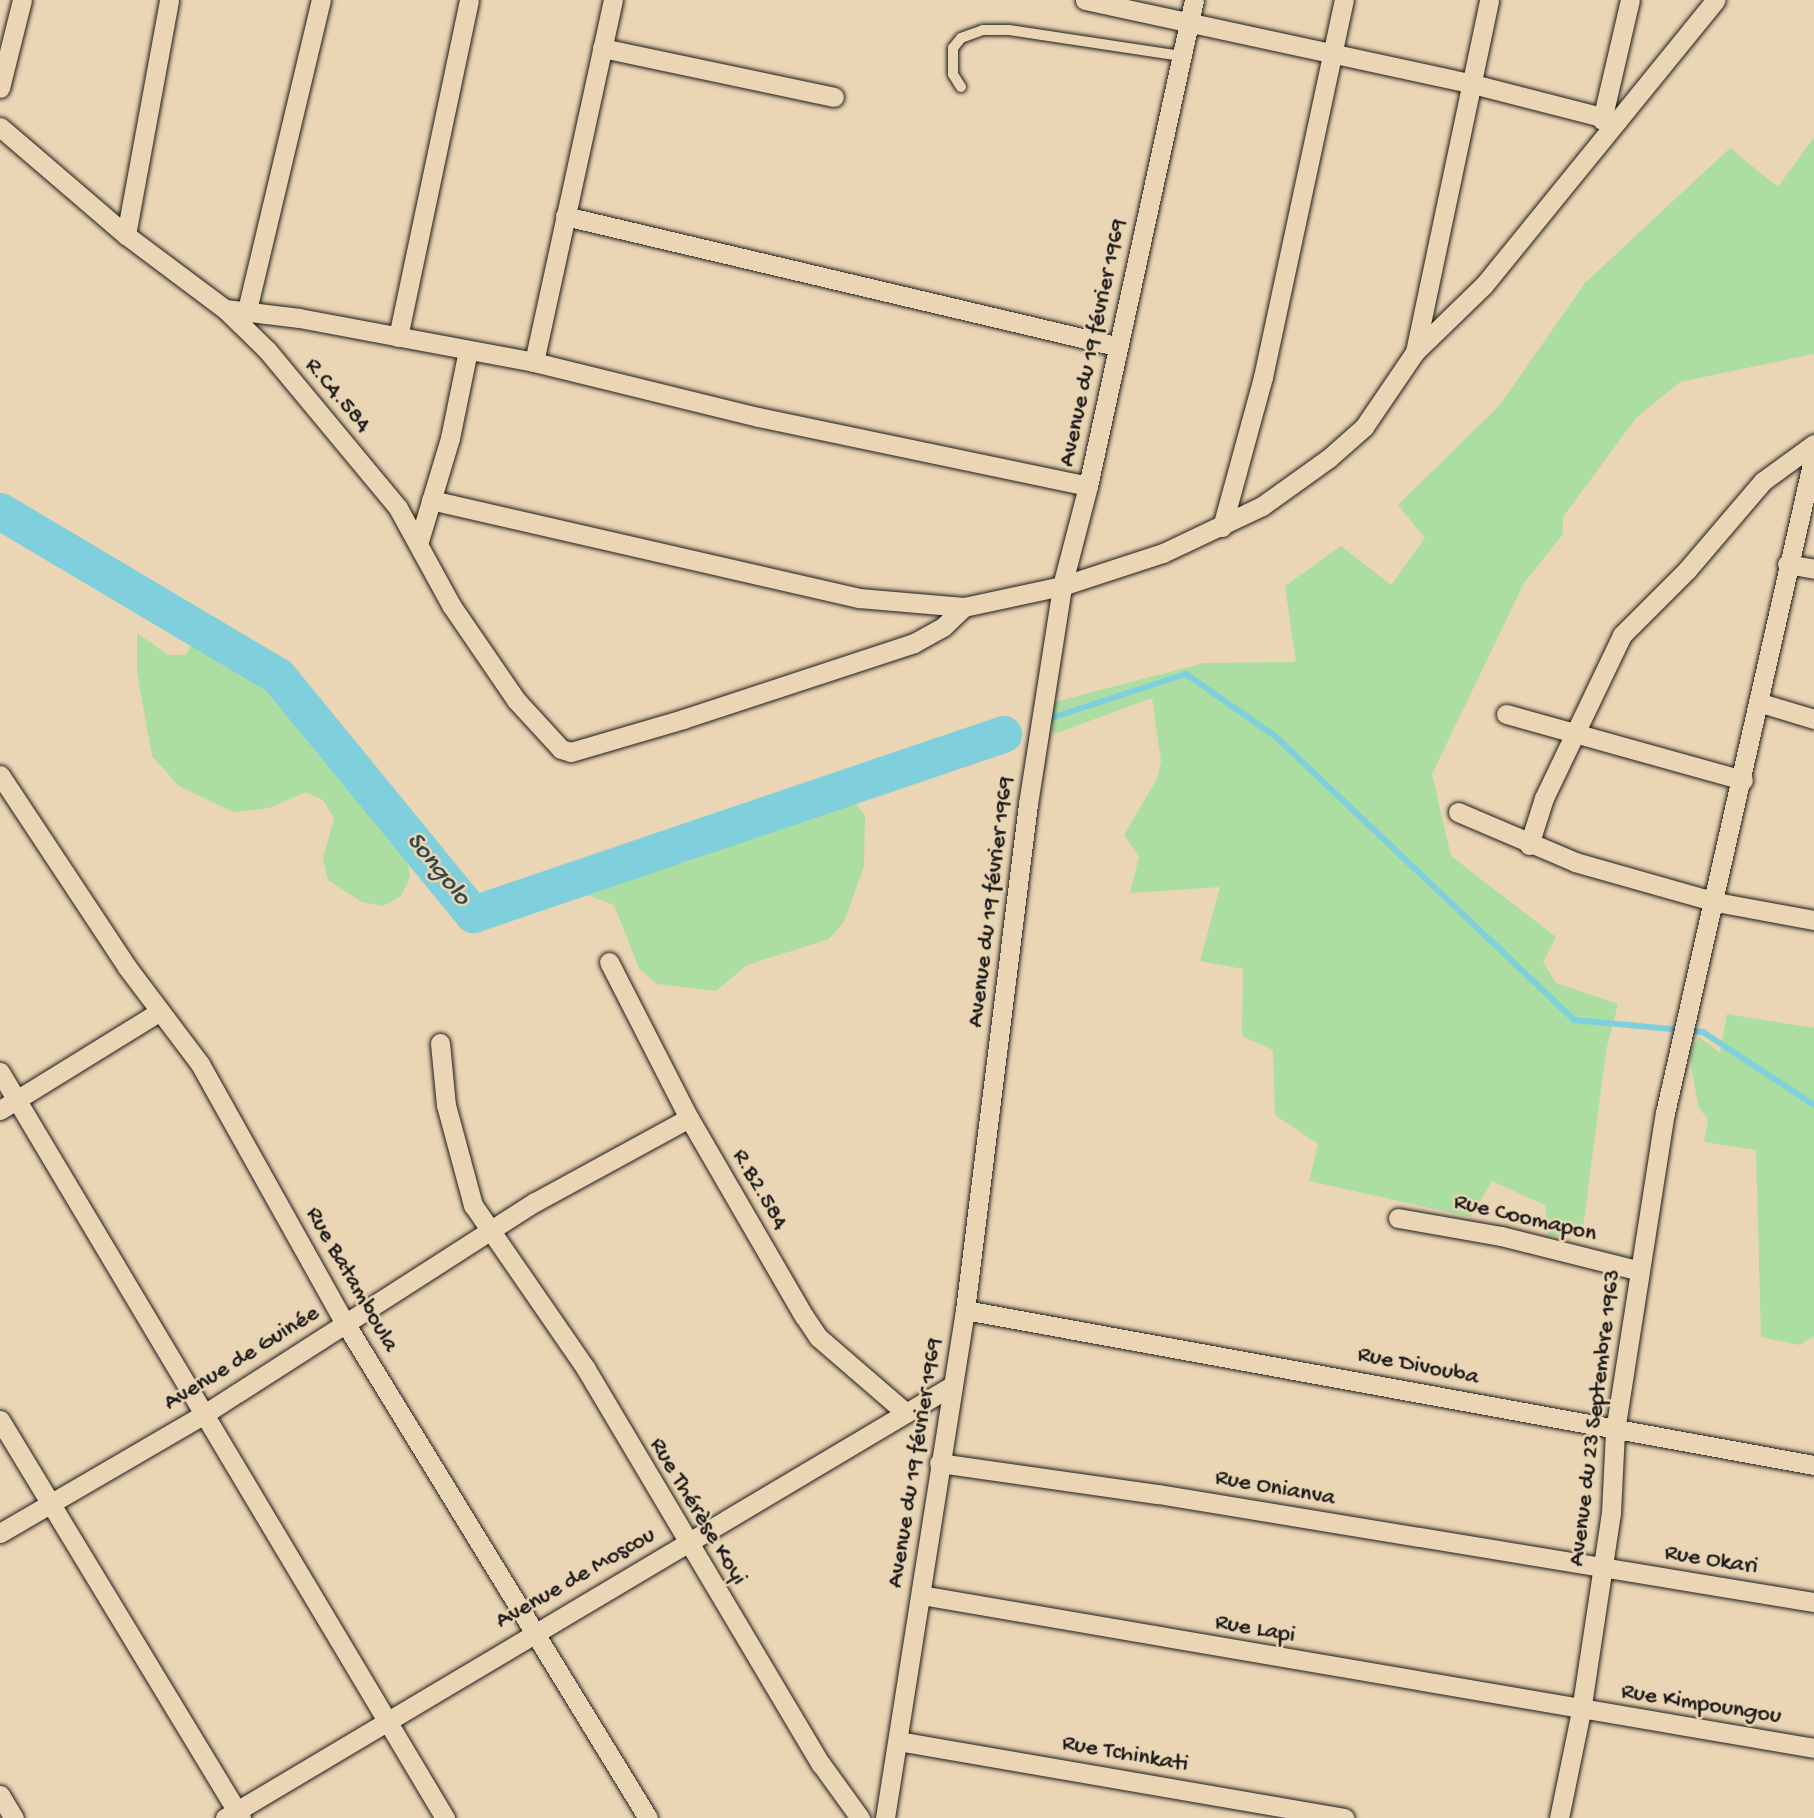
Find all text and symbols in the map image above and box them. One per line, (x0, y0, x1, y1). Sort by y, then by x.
street label: Avenue du 19 février 1969 (1054, 216, 1134, 470)
street label: R.C4.584 (297, 353, 377, 439)
street label: Avenue du 19 février 1969 (962, 775, 1022, 1029)
water label: Songolo (398, 827, 476, 913)
street label: R.B2.584 (724, 1144, 794, 1236)
street label: Rue Coomapon (1451, 1189, 1599, 1249)
street label: Rue Batamboula (298, 1202, 404, 1358)
street label: Avenue du 23 Septembre 1963 (1563, 1268, 1629, 1568)
street label: Avenue de Guinée (159, 1300, 325, 1418)
street label: Avenue du 19 février 1969 (882, 1336, 950, 1590)
street label: Rue Divouba (1355, 1341, 1481, 1393)
street label: Rue Thérèse Koyi (642, 1433, 752, 1591)
street label: Rue Onianva (1213, 1464, 1337, 1514)
street label: Avenue de Moscou (491, 1522, 661, 1636)
street label: Rue Okari (1662, 1539, 1760, 1583)
street label: Rue Lapi (1213, 1609, 1297, 1651)
street label: Rue Kimpoungou (1619, 1678, 1783, 1732)
street label: Rue Tchinkati (1060, 1730, 1190, 1780)

